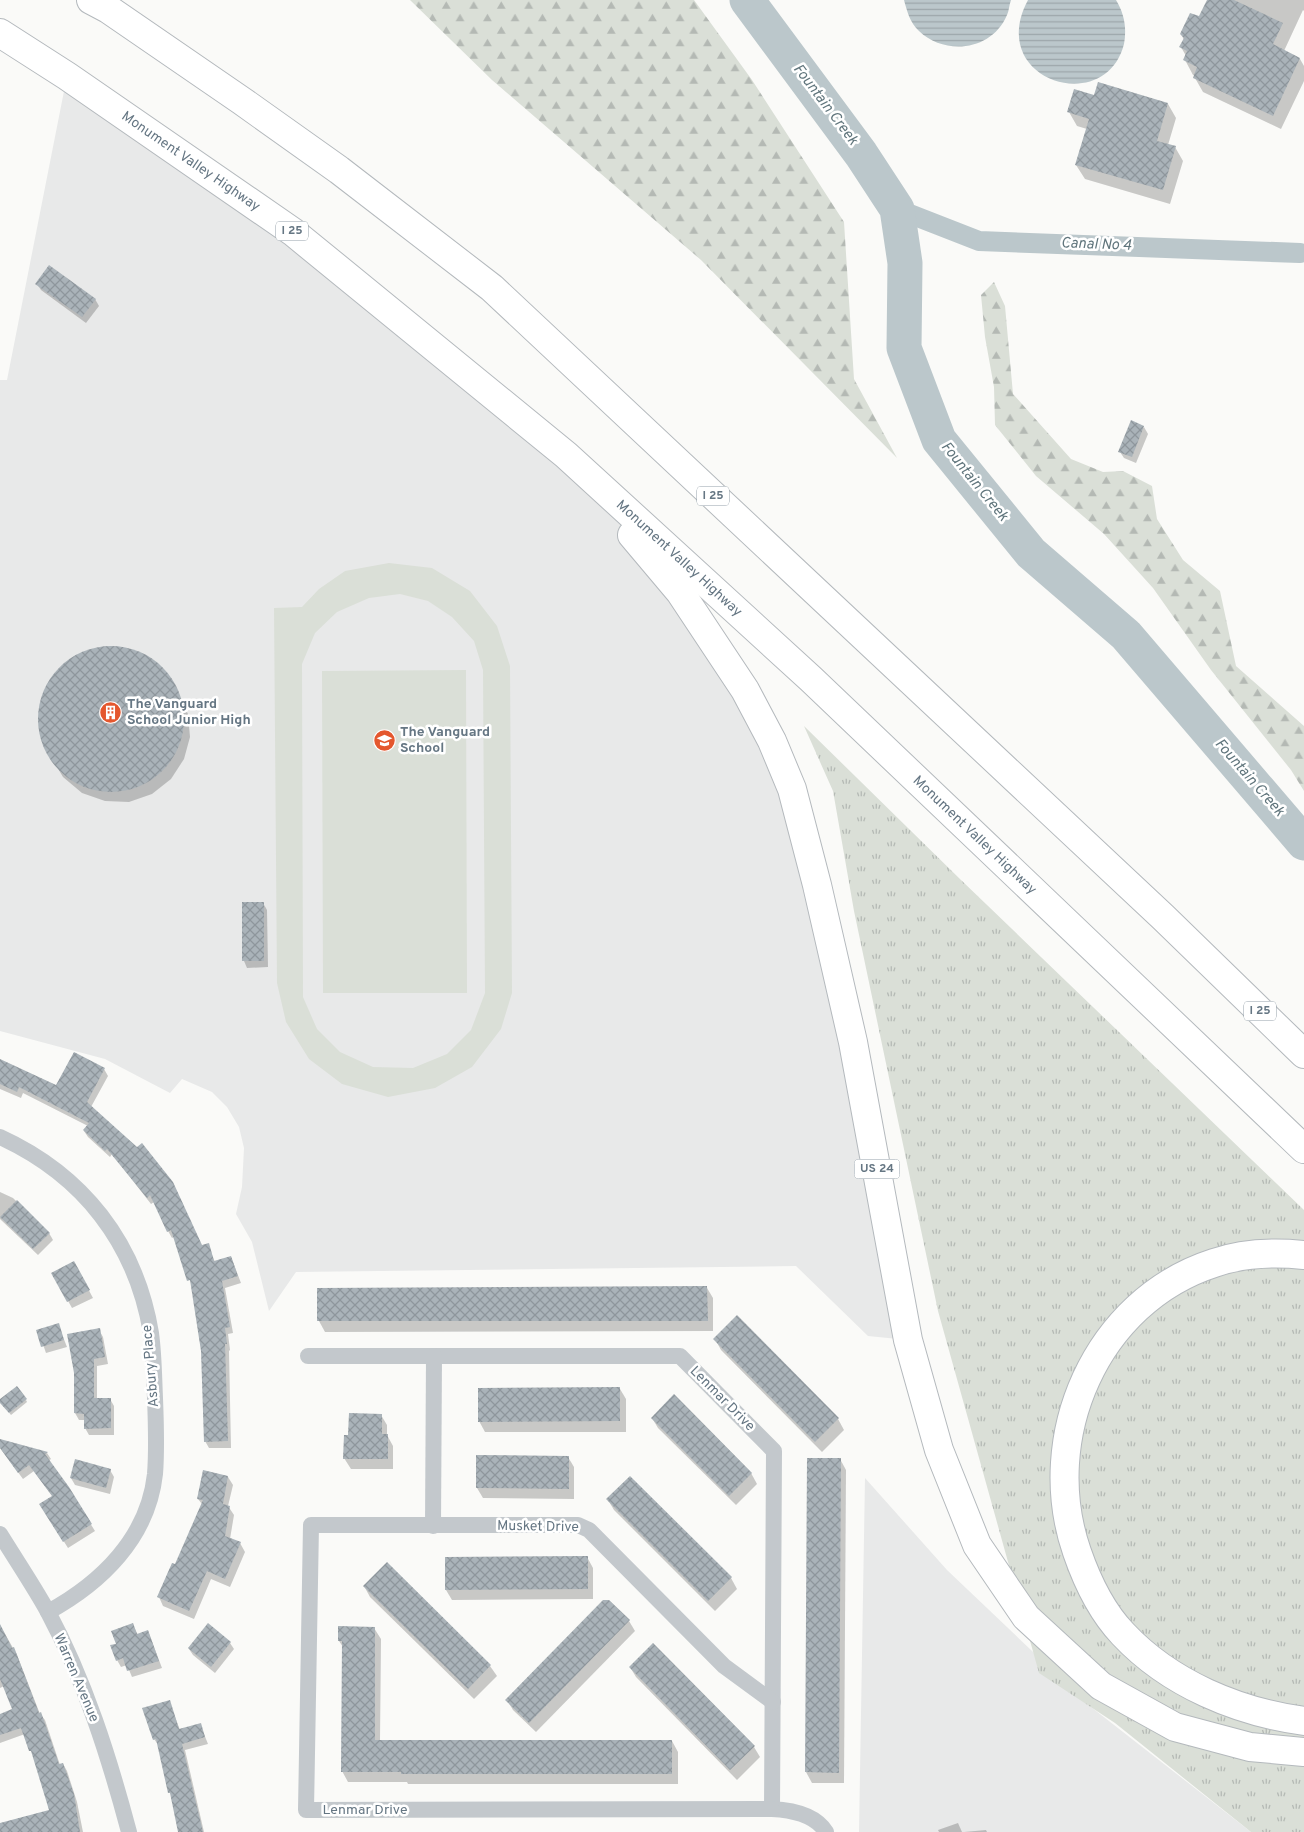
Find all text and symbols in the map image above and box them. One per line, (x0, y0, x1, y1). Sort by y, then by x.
water label: Fountain Creek (788, 61, 862, 150)
street label: Monument Valley Highway (118, 108, 263, 215)
road number: I 25 (276, 222, 308, 240)
water label: Canal No 4 (1061, 234, 1132, 256)
water label: Fountain Creek (936, 438, 1012, 526)
road number: I 25 (697, 486, 729, 506)
street label: Monument Valley Highway (613, 497, 746, 620)
place label: The Vanguard School Junior High (127, 696, 251, 729)
building icon: The Vanguard School Junior High (99, 700, 123, 724)
place label: The Vanguard School (400, 724, 490, 757)
school or university icon: The Vanguard School (372, 728, 396, 752)
water label: Fountain Creek (1210, 735, 1288, 821)
street label: Monument Valley Highway (909, 772, 1040, 898)
road number: I 25 (1244, 1001, 1276, 1020)
road number: US 24 (854, 1160, 900, 1178)
street label: Asbury Place (139, 1324, 163, 1408)
street label: Lenmar Drive (686, 1363, 758, 1435)
street label: Musket Drive (497, 1518, 579, 1536)
street label: Warren Avenue (50, 1631, 102, 1725)
street label: Lenmar Drive (323, 1802, 407, 1819)

